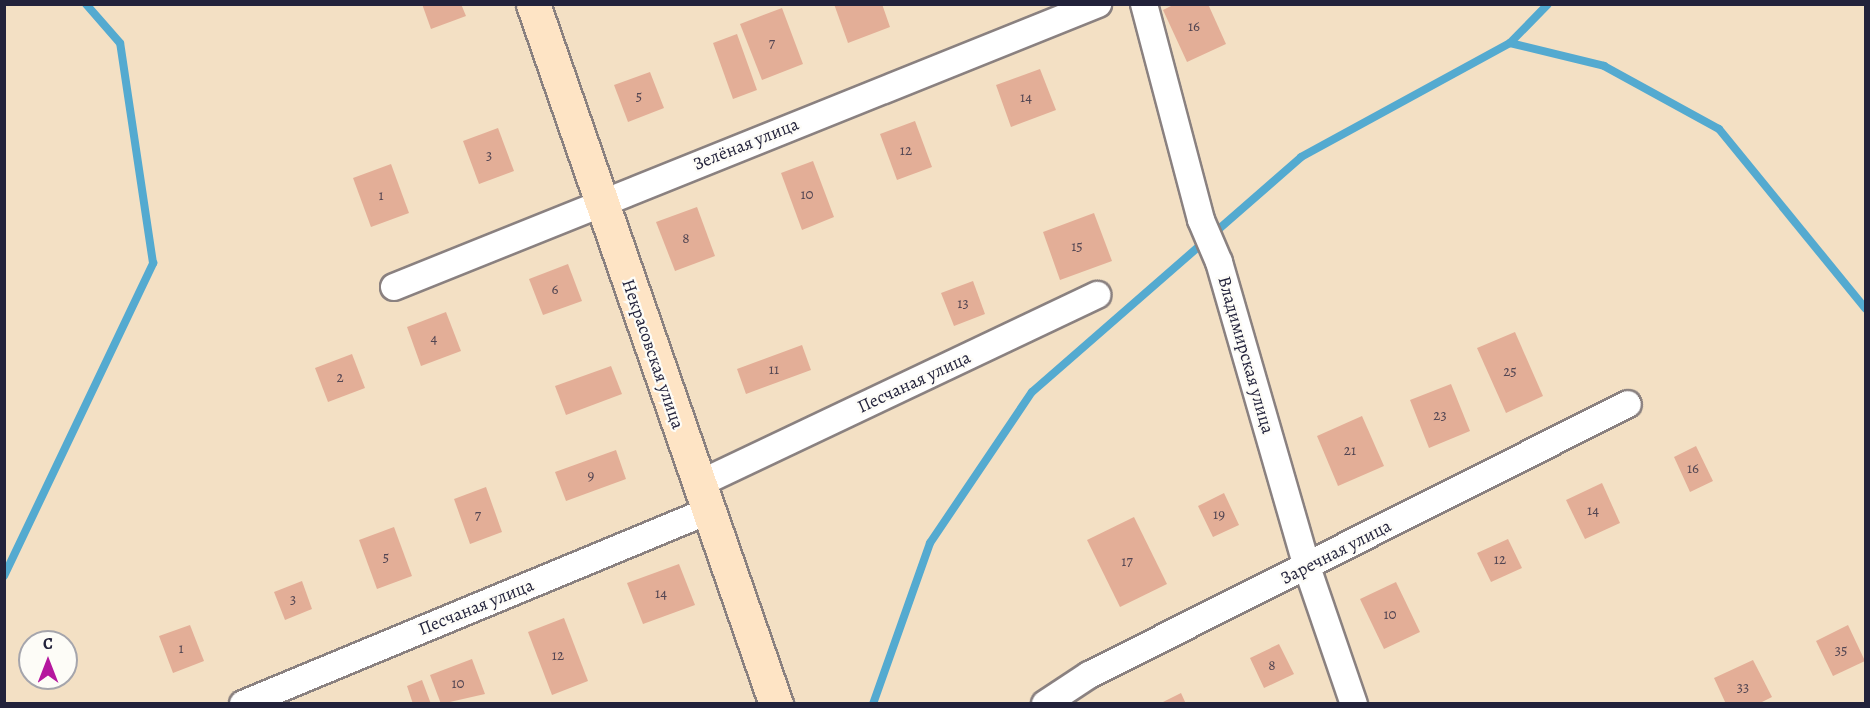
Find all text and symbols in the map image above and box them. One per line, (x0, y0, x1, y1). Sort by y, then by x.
house number: 16 (1188, 18, 1200, 36)
house number: 7 (769, 35, 775, 53)
house number: 5 (636, 88, 642, 106)
house number: 14 (1020, 89, 1032, 107)
street label: Зелёная улица (690, 113, 802, 175)
house number: 12 (900, 142, 912, 160)
house number: 3 (486, 147, 492, 165)
house number: 10 (800, 186, 814, 204)
house number: 1 (378, 187, 384, 205)
house number: 8 (682, 230, 690, 248)
house number: 15 (1071, 238, 1083, 256)
street label: Владимирская улица (1213, 274, 1279, 436)
street label: Некрасовская улица (617, 276, 689, 432)
house number: 6 (552, 281, 558, 299)
house number: 13 (957, 295, 969, 313)
house number: 4 (431, 330, 437, 348)
street label: Песчаная улица (854, 346, 974, 418)
house number: 11 (769, 361, 779, 379)
house number: 25 (1503, 363, 1517, 381)
house number: 2 (336, 369, 344, 387)
house number: 23 (1433, 407, 1447, 425)
house number: 21 (1344, 442, 1356, 460)
house number: 16 (1687, 460, 1699, 478)
house number: 9 (588, 467, 594, 485)
house number: 14 (1587, 502, 1599, 520)
house number: 19 (1213, 506, 1225, 524)
house number: 7 (475, 507, 481, 525)
street label: Заречная улица (1277, 515, 1395, 589)
house number: 5 (383, 549, 389, 567)
house number: 12 (1494, 551, 1506, 569)
house number: 17 (1121, 553, 1133, 571)
street label: Песчаная улица (415, 574, 537, 640)
house number: 14 (655, 585, 667, 603)
house number: 3 (290, 591, 296, 609)
house number: 10 (1383, 606, 1397, 624)
north arrow (18, 630, 78, 690)
text: С (43, 633, 53, 655)
house number: 1 (178, 640, 184, 658)
house number: 35 (1835, 642, 1847, 660)
house number: 12 (552, 647, 564, 665)
house number: 8 (1268, 657, 1276, 675)
house number: 10 (451, 675, 465, 693)
house number: 33 (1737, 679, 1749, 697)

